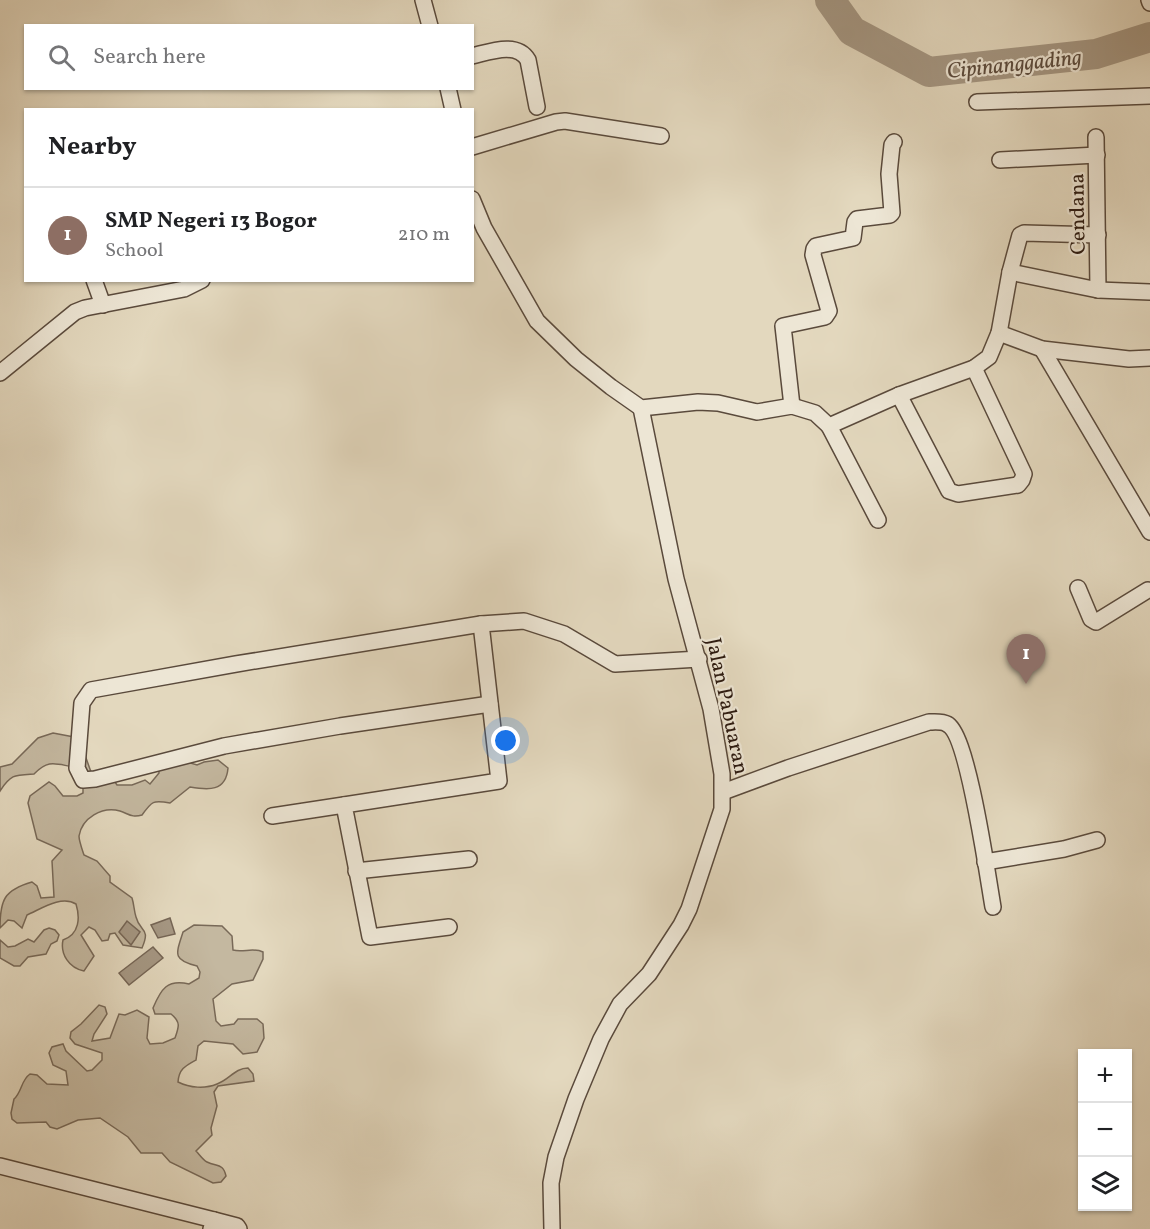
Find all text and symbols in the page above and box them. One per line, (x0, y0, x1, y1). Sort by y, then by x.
search box (24, 24, 474, 90)
icon: search (45, 41, 78, 74)
text: Search here (93, 42, 206, 73)
water label: Cipinanggading (945, 43, 1083, 88)
text: Nearby (48, 129, 137, 165)
street label: Cendana (1063, 173, 1094, 255)
text: SMP Negeri 13 Bogor (105, 206, 317, 237)
text: 1 (63, 221, 72, 249)
text: 210 m (398, 221, 450, 249)
text: School (105, 237, 163, 265)
pin: 1 (1006, 634, 1046, 684)
street label: Jalan Pabuaran (698, 635, 755, 777)
your location (491, 726, 520, 755)
map controls (1078, 1049, 1132, 1211)
button: + (1078, 1049, 1132, 1103)
button: − (1078, 1103, 1132, 1157)
button: layers (1078, 1157, 1132, 1211)

